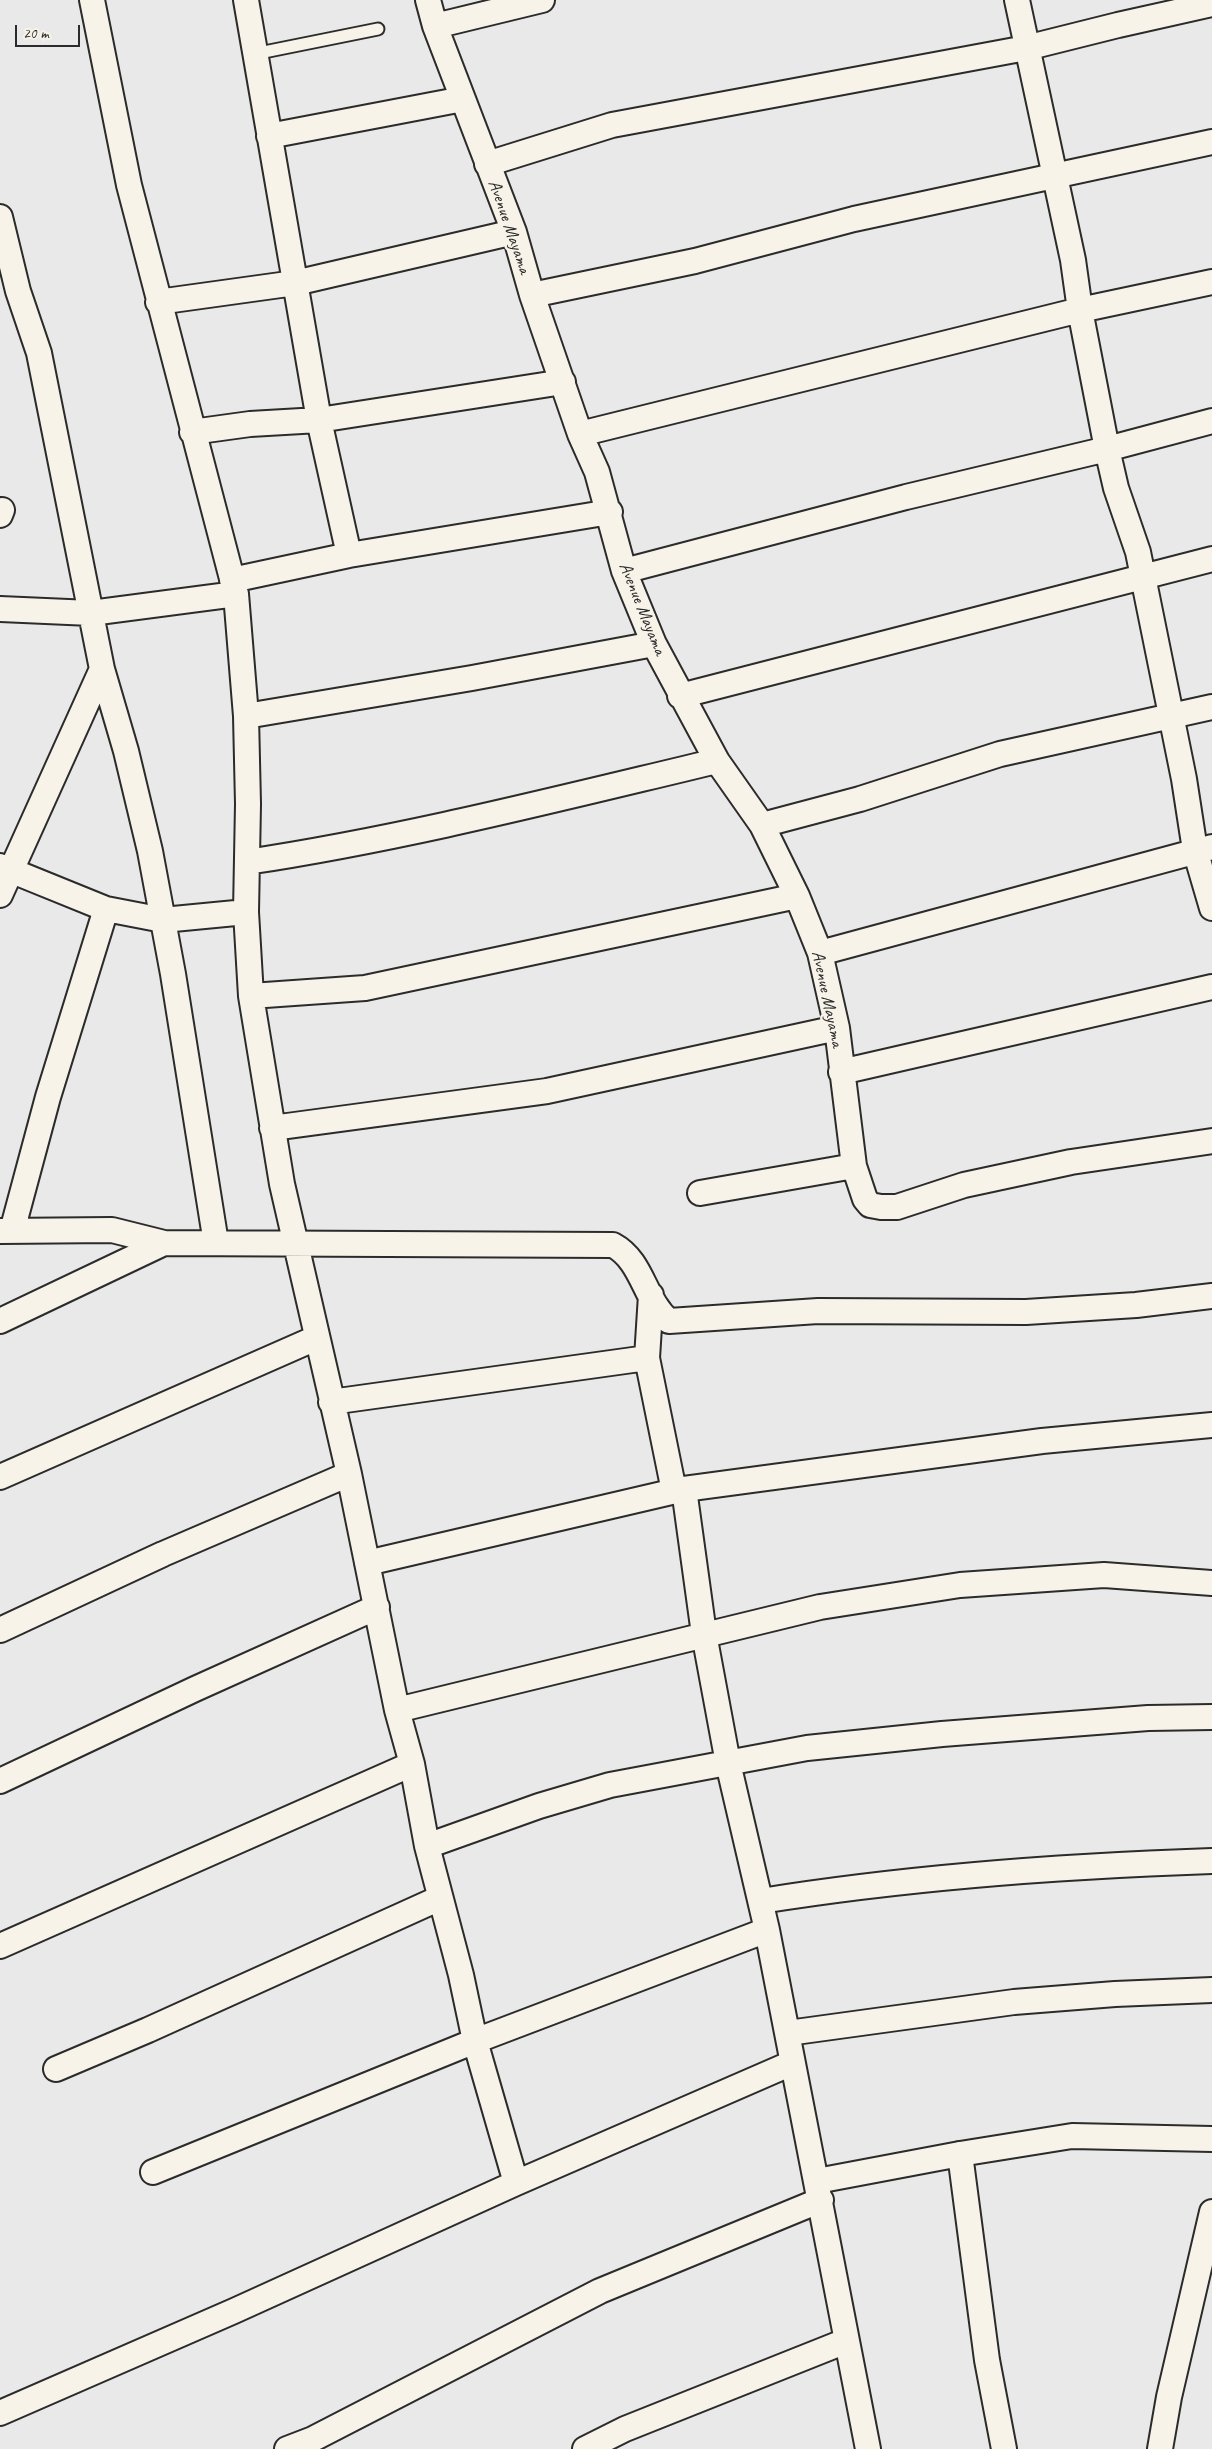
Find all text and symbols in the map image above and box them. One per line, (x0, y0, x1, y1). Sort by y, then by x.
scale bar (18, 15, 82, 47)
text: 20 m (23, 24, 49, 43)
street label: Avenue Mayama (483, 177, 535, 277)
street label: Avenue Mayama (614, 560, 670, 658)
street label: Avenue Mayama (806, 949, 848, 1049)

